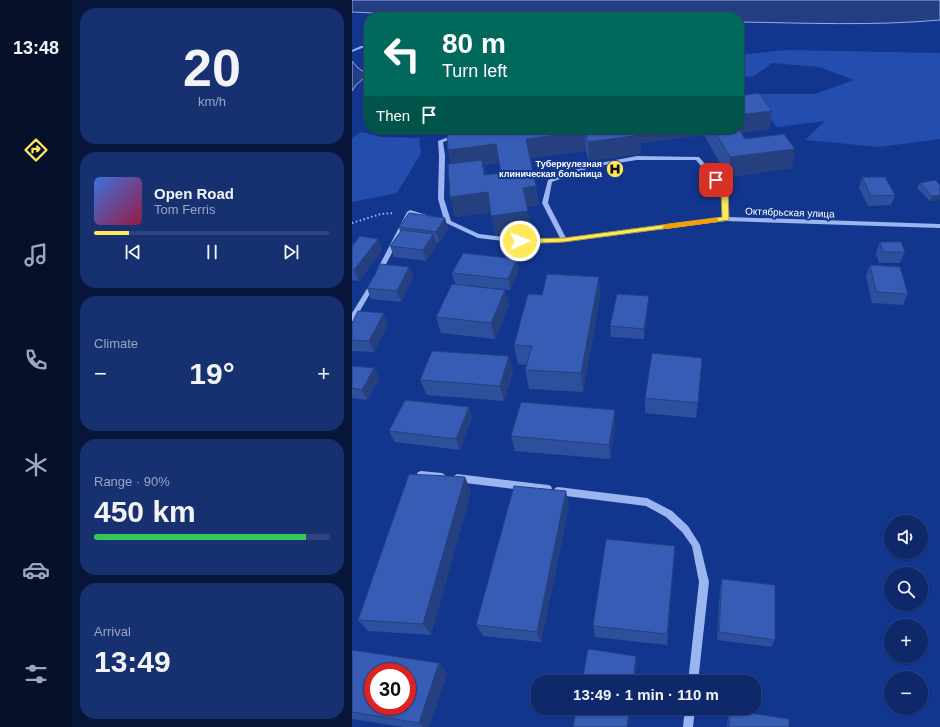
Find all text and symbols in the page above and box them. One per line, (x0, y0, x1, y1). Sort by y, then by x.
icon: left (376, 28, 428, 80)
text: 80 m (442, 28, 506, 59)
text: 13:48 (13, 38, 59, 58)
text: 20 (183, 39, 241, 97)
text: Turn left (442, 61, 507, 81)
text: km/h (198, 94, 226, 109)
icon: arrive (418, 104, 440, 126)
text: Then (376, 107, 410, 124)
icon: directions (22, 136, 50, 164)
place label: Туберкулезная клиническая больница (499, 159, 603, 179)
hospital icon: Туберкулезная клиническая больница (605, 159, 625, 179)
pin (699, 163, 733, 197)
icon: arrive (705, 169, 727, 191)
text: Open Road (154, 185, 234, 202)
text: Tom Ferris (154, 202, 215, 217)
street label: Октябрьская улица (745, 205, 835, 220)
position arrow (499, 220, 541, 262)
icon: music (22, 241, 50, 269)
icon: previous (122, 241, 144, 263)
icon: pause (201, 241, 223, 263)
icon: next (280, 241, 302, 263)
text: Climate (94, 336, 138, 351)
icon: phone (22, 346, 50, 374)
text: 19° (189, 357, 235, 390)
text: − (94, 361, 107, 386)
text: + (317, 361, 330, 386)
icon: climate (22, 451, 50, 479)
text: Range · 90% (94, 474, 170, 489)
text: 450 km (94, 495, 196, 528)
map controls (884, 515, 928, 715)
button: sound (884, 515, 928, 559)
icon: car (22, 556, 50, 584)
button: search (884, 567, 928, 611)
button: + (884, 619, 928, 663)
text: Arrival (94, 624, 131, 639)
text: 13:49 (94, 645, 171, 678)
icon: filters (22, 660, 50, 688)
speed limit sign: 30 (364, 663, 416, 715)
button: − (884, 671, 928, 715)
text: 13:49 · 1 min · 110 m (573, 686, 719, 703)

